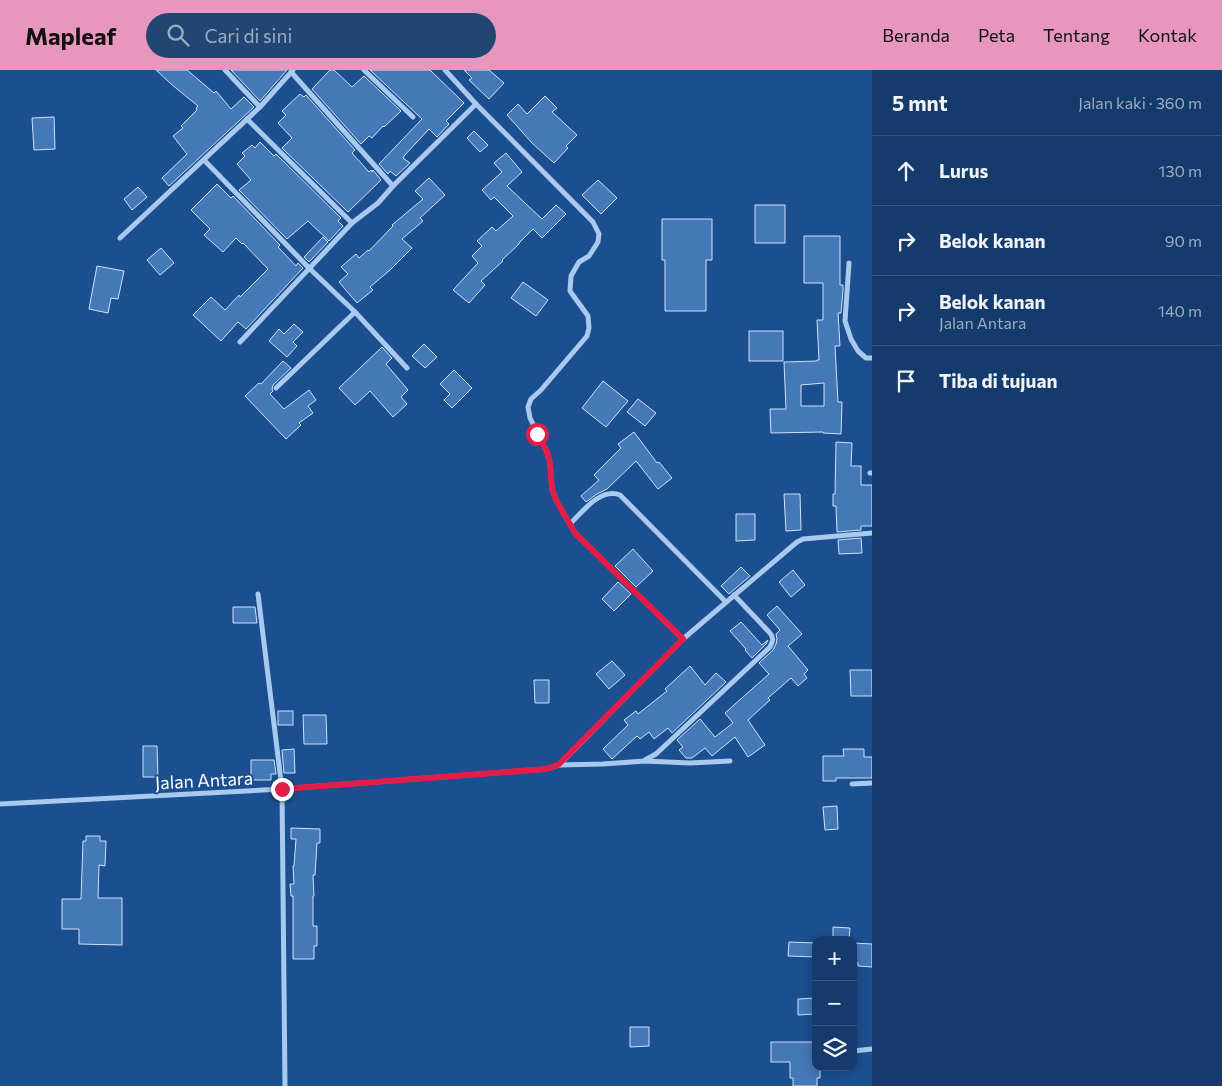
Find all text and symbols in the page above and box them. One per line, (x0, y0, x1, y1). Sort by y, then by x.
search box (146, 13, 496, 58)
text: Mapleaf (25, 21, 116, 50)
icon: search (164, 21, 192, 49)
text: Cari di sini (204, 24, 292, 47)
text: Beranda (882, 24, 950, 46)
text: Peta (978, 24, 1015, 46)
text: Tentang (1043, 24, 1110, 46)
text: Kontak (1138, 24, 1197, 46)
text: 5 mnt (892, 90, 948, 115)
text: Jalan kaki · 360 m (1078, 93, 1202, 112)
icon: ahead (892, 157, 920, 185)
text: Lurus (939, 159, 988, 182)
text: 130 m (1159, 161, 1202, 180)
icon: right (892, 227, 920, 255)
text: Belok kanan (939, 229, 1046, 252)
text: 90 m (1165, 231, 1202, 250)
text: Belok kanan (939, 290, 1046, 313)
icon: right (892, 297, 920, 325)
text: 140 m (1158, 301, 1202, 320)
text: Jalan Antara (939, 313, 1026, 332)
icon: arrive (892, 367, 920, 395)
text: Tiba di tujuan (939, 369, 1057, 392)
route start (526, 423, 549, 446)
street label: Jalan Antara (154, 766, 254, 794)
route end (271, 778, 294, 801)
map controls (812, 936, 857, 1071)
button: + (812, 936, 857, 981)
button: − (812, 981, 857, 1026)
button: layers (812, 1026, 857, 1071)

